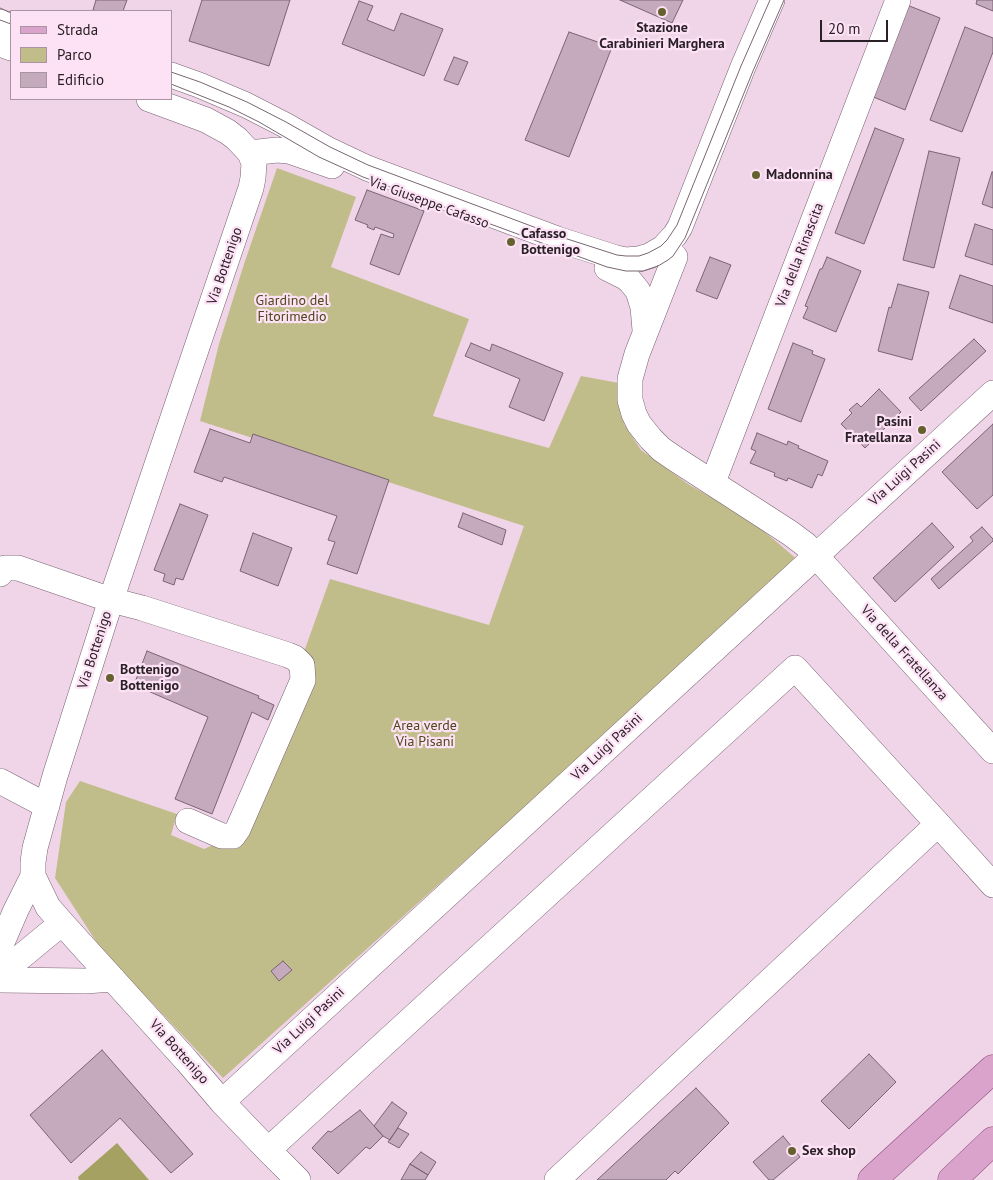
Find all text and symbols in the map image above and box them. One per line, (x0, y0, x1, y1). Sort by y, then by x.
marker: Stazione Carabinieri Marghera (656, 6, 668, 18)
legend (10, 10, 172, 100)
scale bar (823, 10, 890, 42)
text: 20 m (828, 19, 861, 38)
text: Strada (57, 20, 98, 39)
place label: Stazione Carabinieri Marghera (599, 20, 725, 52)
text: Parco (57, 45, 92, 64)
text: Edificio (57, 70, 104, 89)
place label: Madonnina (766, 167, 833, 183)
marker: Madonnina (750, 169, 762, 181)
street label: Via Giuseppe Cafasso (367, 173, 491, 233)
street label: Via della Rinascita (772, 201, 828, 309)
street label: Via Bottenigo (204, 225, 246, 307)
place label: Cafasso Bottenigo (521, 226, 580, 258)
marker: Cafasso Bottenigo (505, 236, 517, 248)
park label: Giardino del Fitorimedio (256, 293, 328, 326)
place label: Pasini Fratellanza (845, 414, 912, 447)
marker: Pasini Fratellanza (916, 424, 928, 436)
street label: Via Luigi Pasini (866, 436, 944, 510)
street label: Via della Fratellanza (857, 602, 951, 704)
street label: Via Bottenigo (75, 609, 115, 691)
place label: Bottenigo Bottenigo (120, 662, 179, 694)
marker: Bottenigo Bottenigo (104, 672, 116, 684)
street label: Via Luigi Pasini (568, 710, 646, 784)
park label: Area verde Via Pisani (393, 718, 457, 750)
street label: Via Luigi Pasini (270, 984, 348, 1058)
street label: Via Bottenigo (146, 1016, 212, 1088)
place label: Sex shop (802, 1143, 856, 1159)
marker: Sex shop (786, 1145, 798, 1157)

